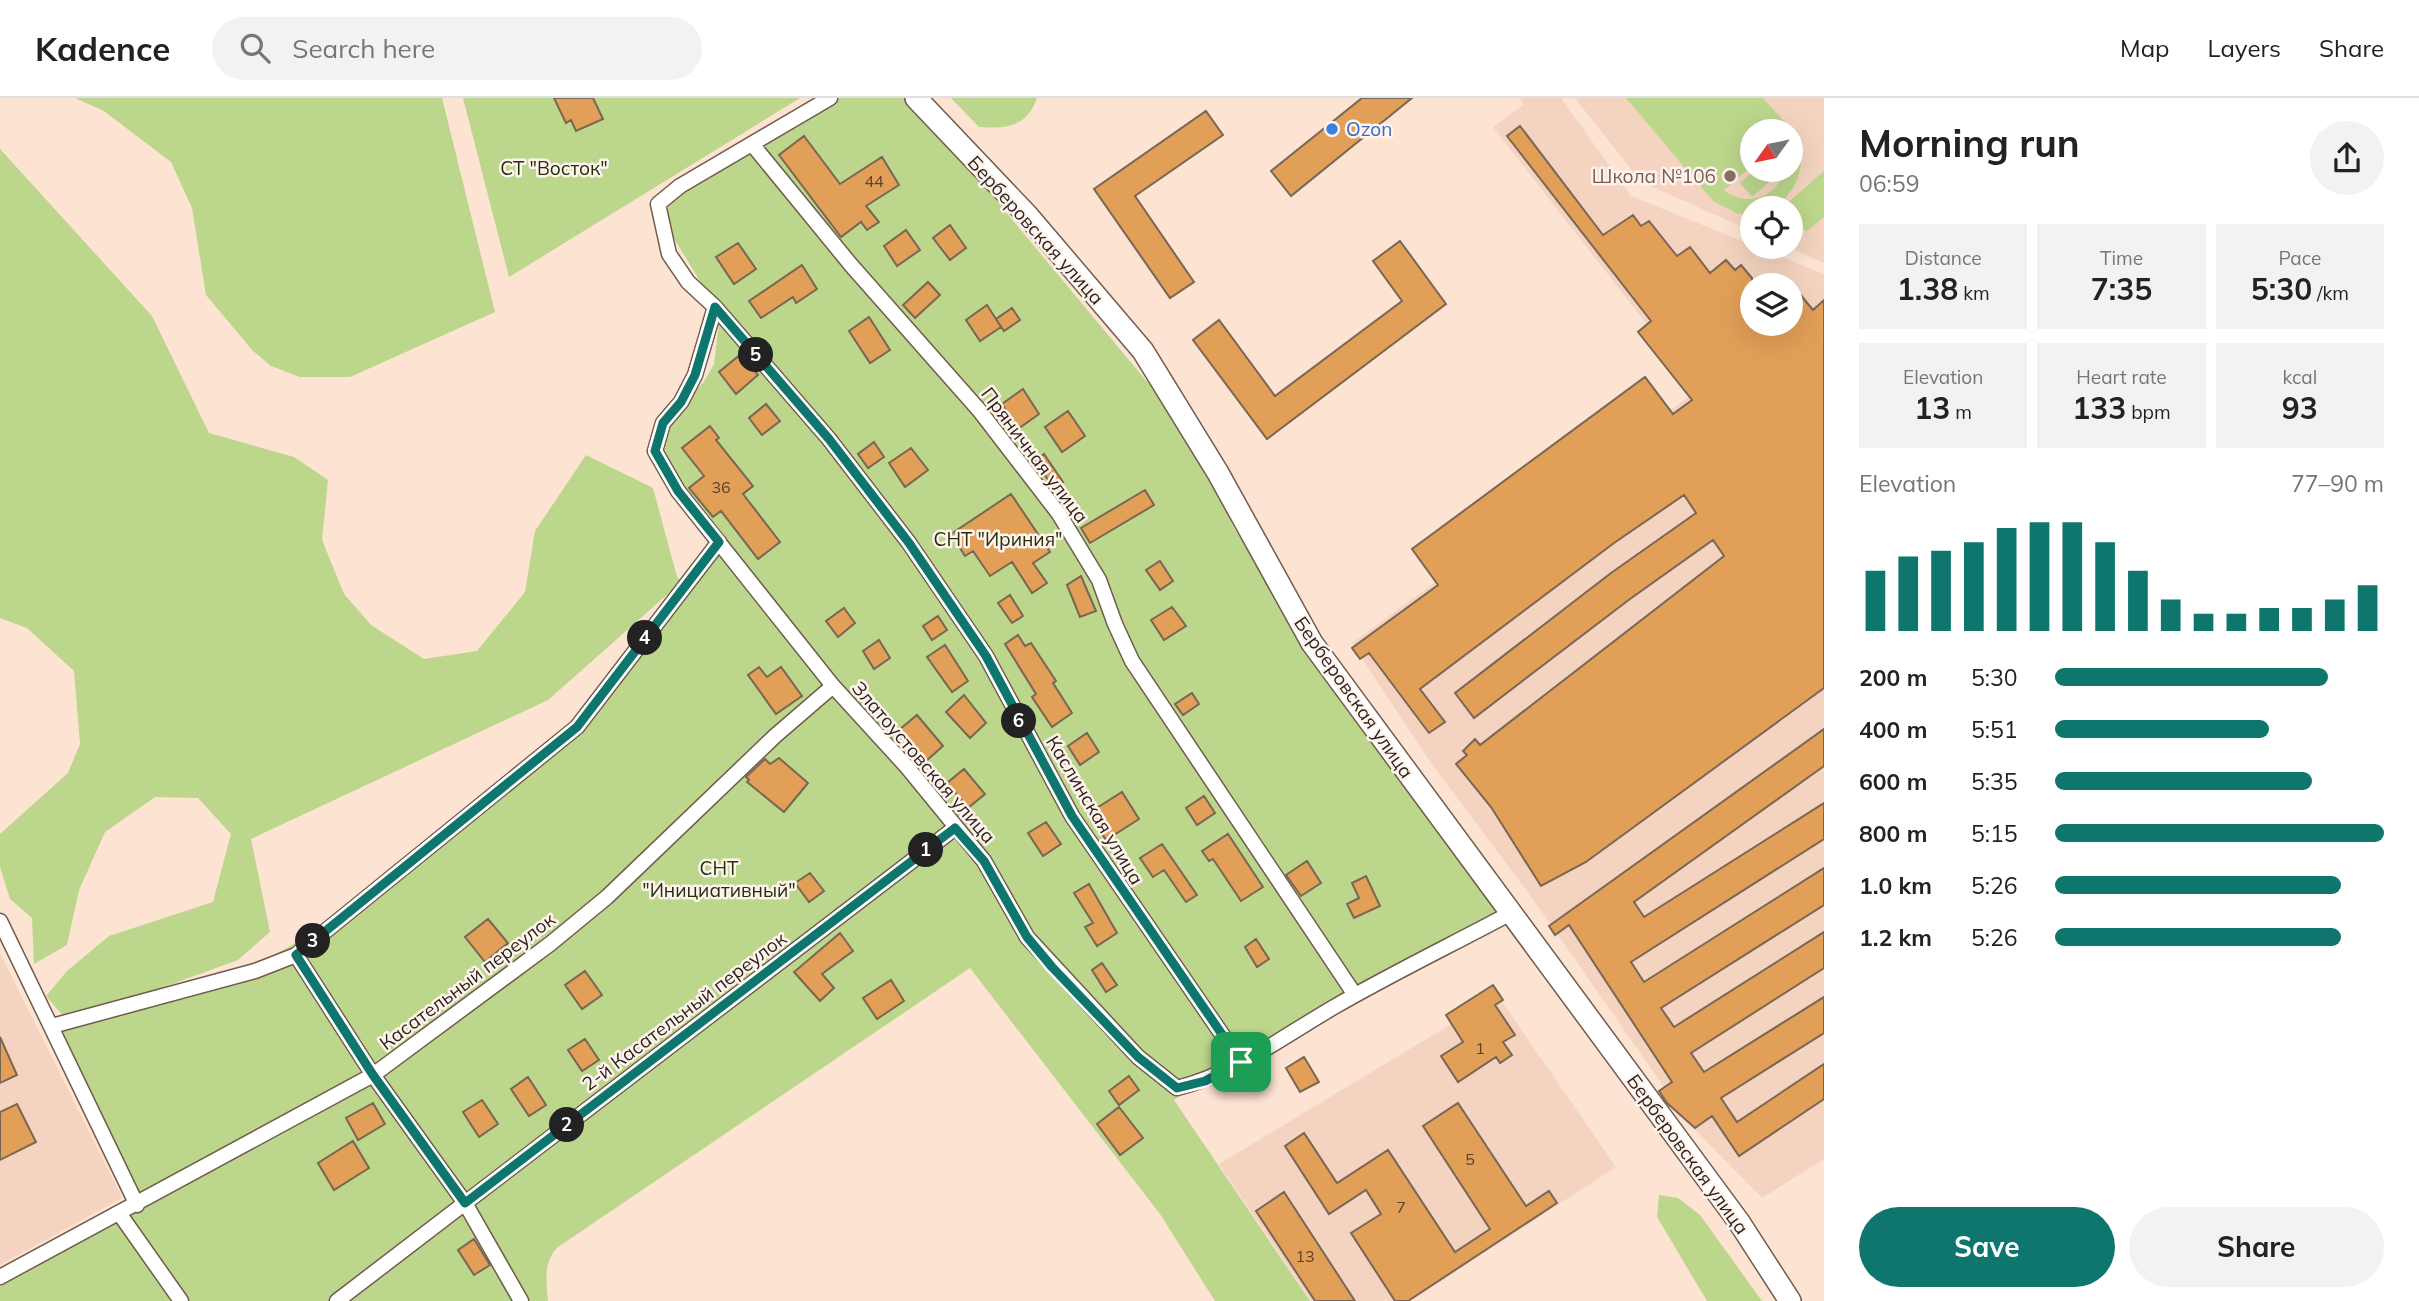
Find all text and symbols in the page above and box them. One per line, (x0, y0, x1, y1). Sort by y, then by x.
search box (212, 17, 702, 80)
text: Kadence (35, 28, 170, 69)
icon: search (236, 29, 274, 67)
text: Search here (292, 32, 435, 65)
text: Map (2120, 33, 2169, 63)
text: Layers (2207, 33, 2281, 63)
text: Share (2319, 33, 2384, 63)
place label: Ozon (1346, 117, 1392, 141)
north arrow (1740, 119, 1802, 182)
map controls (1740, 119, 1803, 336)
text: Morning run (1859, 119, 2080, 167)
marker: Ozon (1324, 121, 1340, 137)
button: share (2310, 121, 2384, 195)
street label: Берберовская улица (963, 151, 1109, 309)
park label: СТ "Восток" (500, 156, 608, 180)
place label: Школа №106 (1592, 164, 1716, 188)
marker: Школа №106 (1722, 168, 1738, 184)
text: 06:59 (1859, 169, 1919, 198)
house number: 44 (864, 171, 884, 191)
button: locate (1740, 196, 1803, 259)
text: Distance (1905, 246, 1982, 270)
text: Time (2100, 246, 2143, 270)
text: Pace (2278, 246, 2321, 270)
text: 1.38 (1897, 270, 1958, 308)
text: 7:35 (2091, 270, 2152, 308)
text: 5:30 (2251, 270, 2312, 308)
button: layers (1740, 273, 1803, 336)
text: km (1958, 281, 1990, 305)
text: /km (2312, 281, 2349, 305)
pin: 5 (738, 338, 774, 372)
text: 5 (750, 342, 761, 366)
text: Elevation (1903, 365, 1983, 389)
text: Heart rate (2076, 365, 2167, 389)
text: kcal (2282, 365, 2317, 389)
street label: Пряничная улица (976, 382, 1094, 528)
text: 13 (1914, 389, 1950, 427)
text: 133 (2072, 389, 2126, 427)
text: 93 (2282, 389, 2318, 427)
text: m (1950, 400, 1972, 424)
text: bpm (2126, 400, 2171, 424)
text: Elevation (1859, 469, 1956, 498)
text: 77–90 m (2291, 469, 2384, 498)
house number: 36 (711, 477, 731, 497)
park label: СНТ "Ириния" (933, 527, 1063, 551)
street label: Берберовская улица (1289, 611, 1419, 783)
pin: 4 (628, 620, 662, 656)
text: 4 (639, 625, 650, 649)
text: 200 m (1859, 663, 1927, 692)
text: 5:30 (1971, 663, 2018, 692)
street label: Златоустовская улица (847, 676, 1001, 848)
pin: 6 (1002, 704, 1036, 738)
text: 6 (1013, 708, 1024, 732)
text: 400 m (1859, 715, 1927, 744)
text: 5:51 (1971, 715, 2018, 744)
street label: Каслинская улица (1041, 731, 1149, 889)
text: 600 m (1859, 767, 1927, 796)
text: 5:35 (1971, 767, 2018, 796)
text: 800 m (1859, 819, 1927, 848)
text: 5:15 (1971, 819, 2018, 848)
pin: 1 (908, 832, 944, 868)
text: 1 (920, 837, 931, 861)
park label: СНТ "Инициативный" (642, 856, 796, 902)
text: 1.0 km (1859, 871, 1932, 900)
text: 5:26 (1971, 871, 2018, 900)
street label: Касательный переулок (374, 907, 560, 1055)
text: 1.2 km (1859, 923, 1932, 952)
text: 5:26 (1971, 923, 2018, 952)
pin: 3 (296, 924, 330, 958)
street label: 2-й Касательный переулок (577, 926, 791, 1096)
text: 3 (307, 928, 318, 952)
pin (1211, 1032, 1271, 1092)
house number: 1 (1475, 1038, 1485, 1058)
icon: arrive (1222, 1043, 1260, 1081)
street label: Берберовская улица (1622, 1069, 1754, 1239)
pin: 2 (550, 1108, 584, 1142)
text: 2 (561, 1112, 572, 1136)
house number: 5 (1465, 1149, 1475, 1169)
house number: 7 (1396, 1197, 1406, 1217)
button: Save (1859, 1207, 2115, 1287)
button: Share (2129, 1207, 2384, 1287)
house number: 13 (1295, 1246, 1315, 1266)

